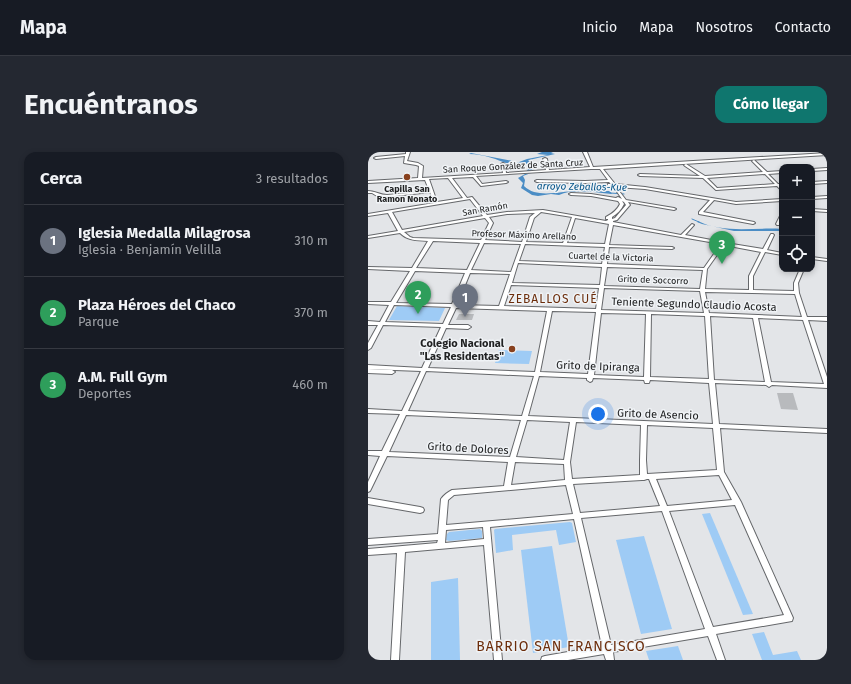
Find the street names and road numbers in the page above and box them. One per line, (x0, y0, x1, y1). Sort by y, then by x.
street label: San Roque González de Santa Cruz (443, 157, 583, 175)
street label: San Ramón (461, 200, 509, 218)
street label: Profesor Máximo Arellano (471, 228, 577, 242)
street label: Cuartel de la Victoria (568, 251, 654, 263)
street label: Grito de Soccorro (617, 274, 689, 286)
street label: Teniente Segundo Claudio Acosta (611, 295, 777, 314)
street label: Grito de Ipiranga (556, 359, 640, 374)
street label: Grito de Asencio (617, 407, 699, 422)
street label: Grito de Dolores (427, 440, 509, 457)

